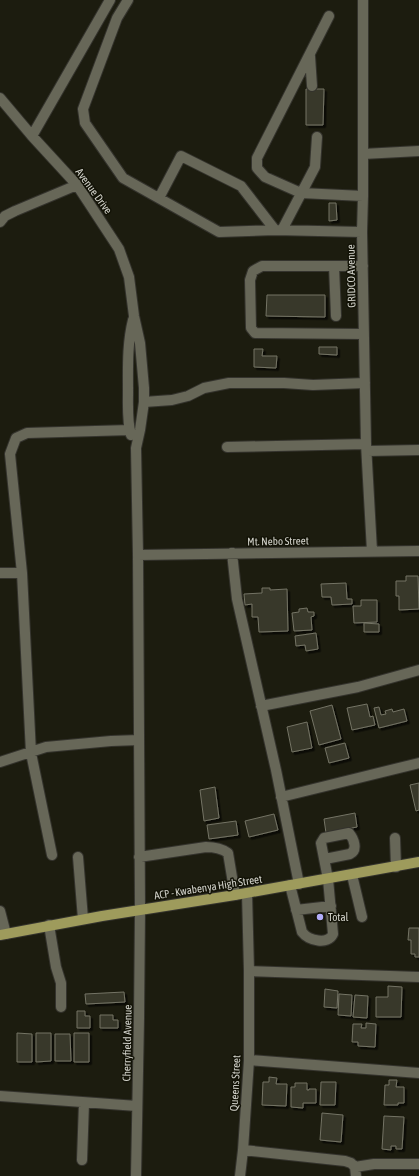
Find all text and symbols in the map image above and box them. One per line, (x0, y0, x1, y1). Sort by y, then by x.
street label: Avenue Drive (73, 166, 115, 216)
street label: GRIDCO Avenue (344, 244, 358, 308)
street label: Mt. Nebo Street (247, 534, 309, 548)
street label: ACP - Kwabenya High Street (153, 873, 263, 901)
place label: Total (328, 911, 349, 923)
marker: Total (315, 912, 325, 922)
street label: Cherryfield Avenue (120, 1004, 134, 1082)
street label: Queens Street (228, 1054, 242, 1112)

